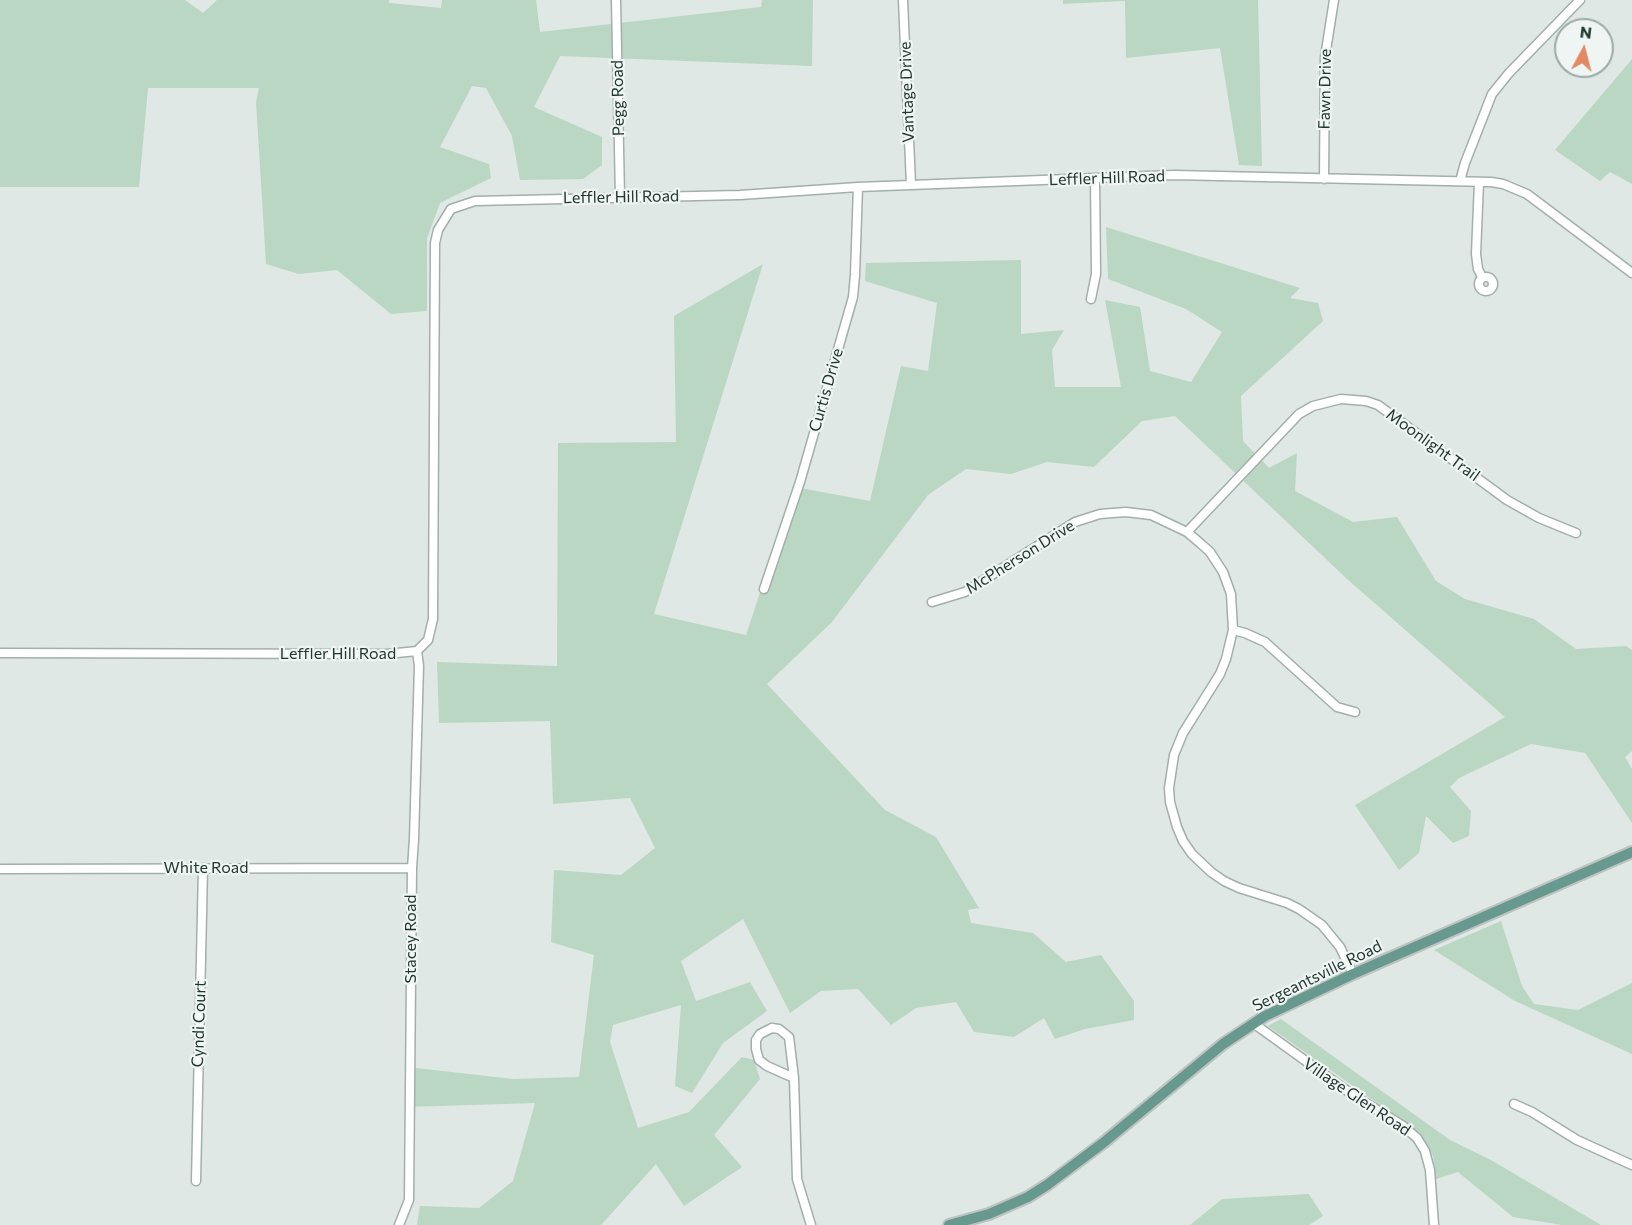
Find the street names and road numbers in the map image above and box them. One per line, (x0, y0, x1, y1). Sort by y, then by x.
street label: Vantage Drive (896, 41, 918, 143)
street label: Fawn Drive (1315, 48, 1335, 130)
street label: Pegg Road (608, 60, 628, 136)
street label: Leffler Hill Road (1049, 166, 1165, 190)
street label: Leffler Hill Road (563, 186, 679, 208)
street label: Curtis Drive (805, 346, 847, 434)
street label: Moonlight Trail (1382, 405, 1484, 485)
street label: McPherson Drive (962, 516, 1078, 598)
street label: Leffler Hill Road (280, 644, 396, 664)
street label: White Road (164, 858, 248, 878)
street label: Stacey Road (401, 894, 421, 984)
street label: Sergeantsville Road (1249, 936, 1385, 1016)
street label: Cyndi Court (188, 980, 210, 1068)
street label: Village Glen Road (1300, 1054, 1414, 1140)

